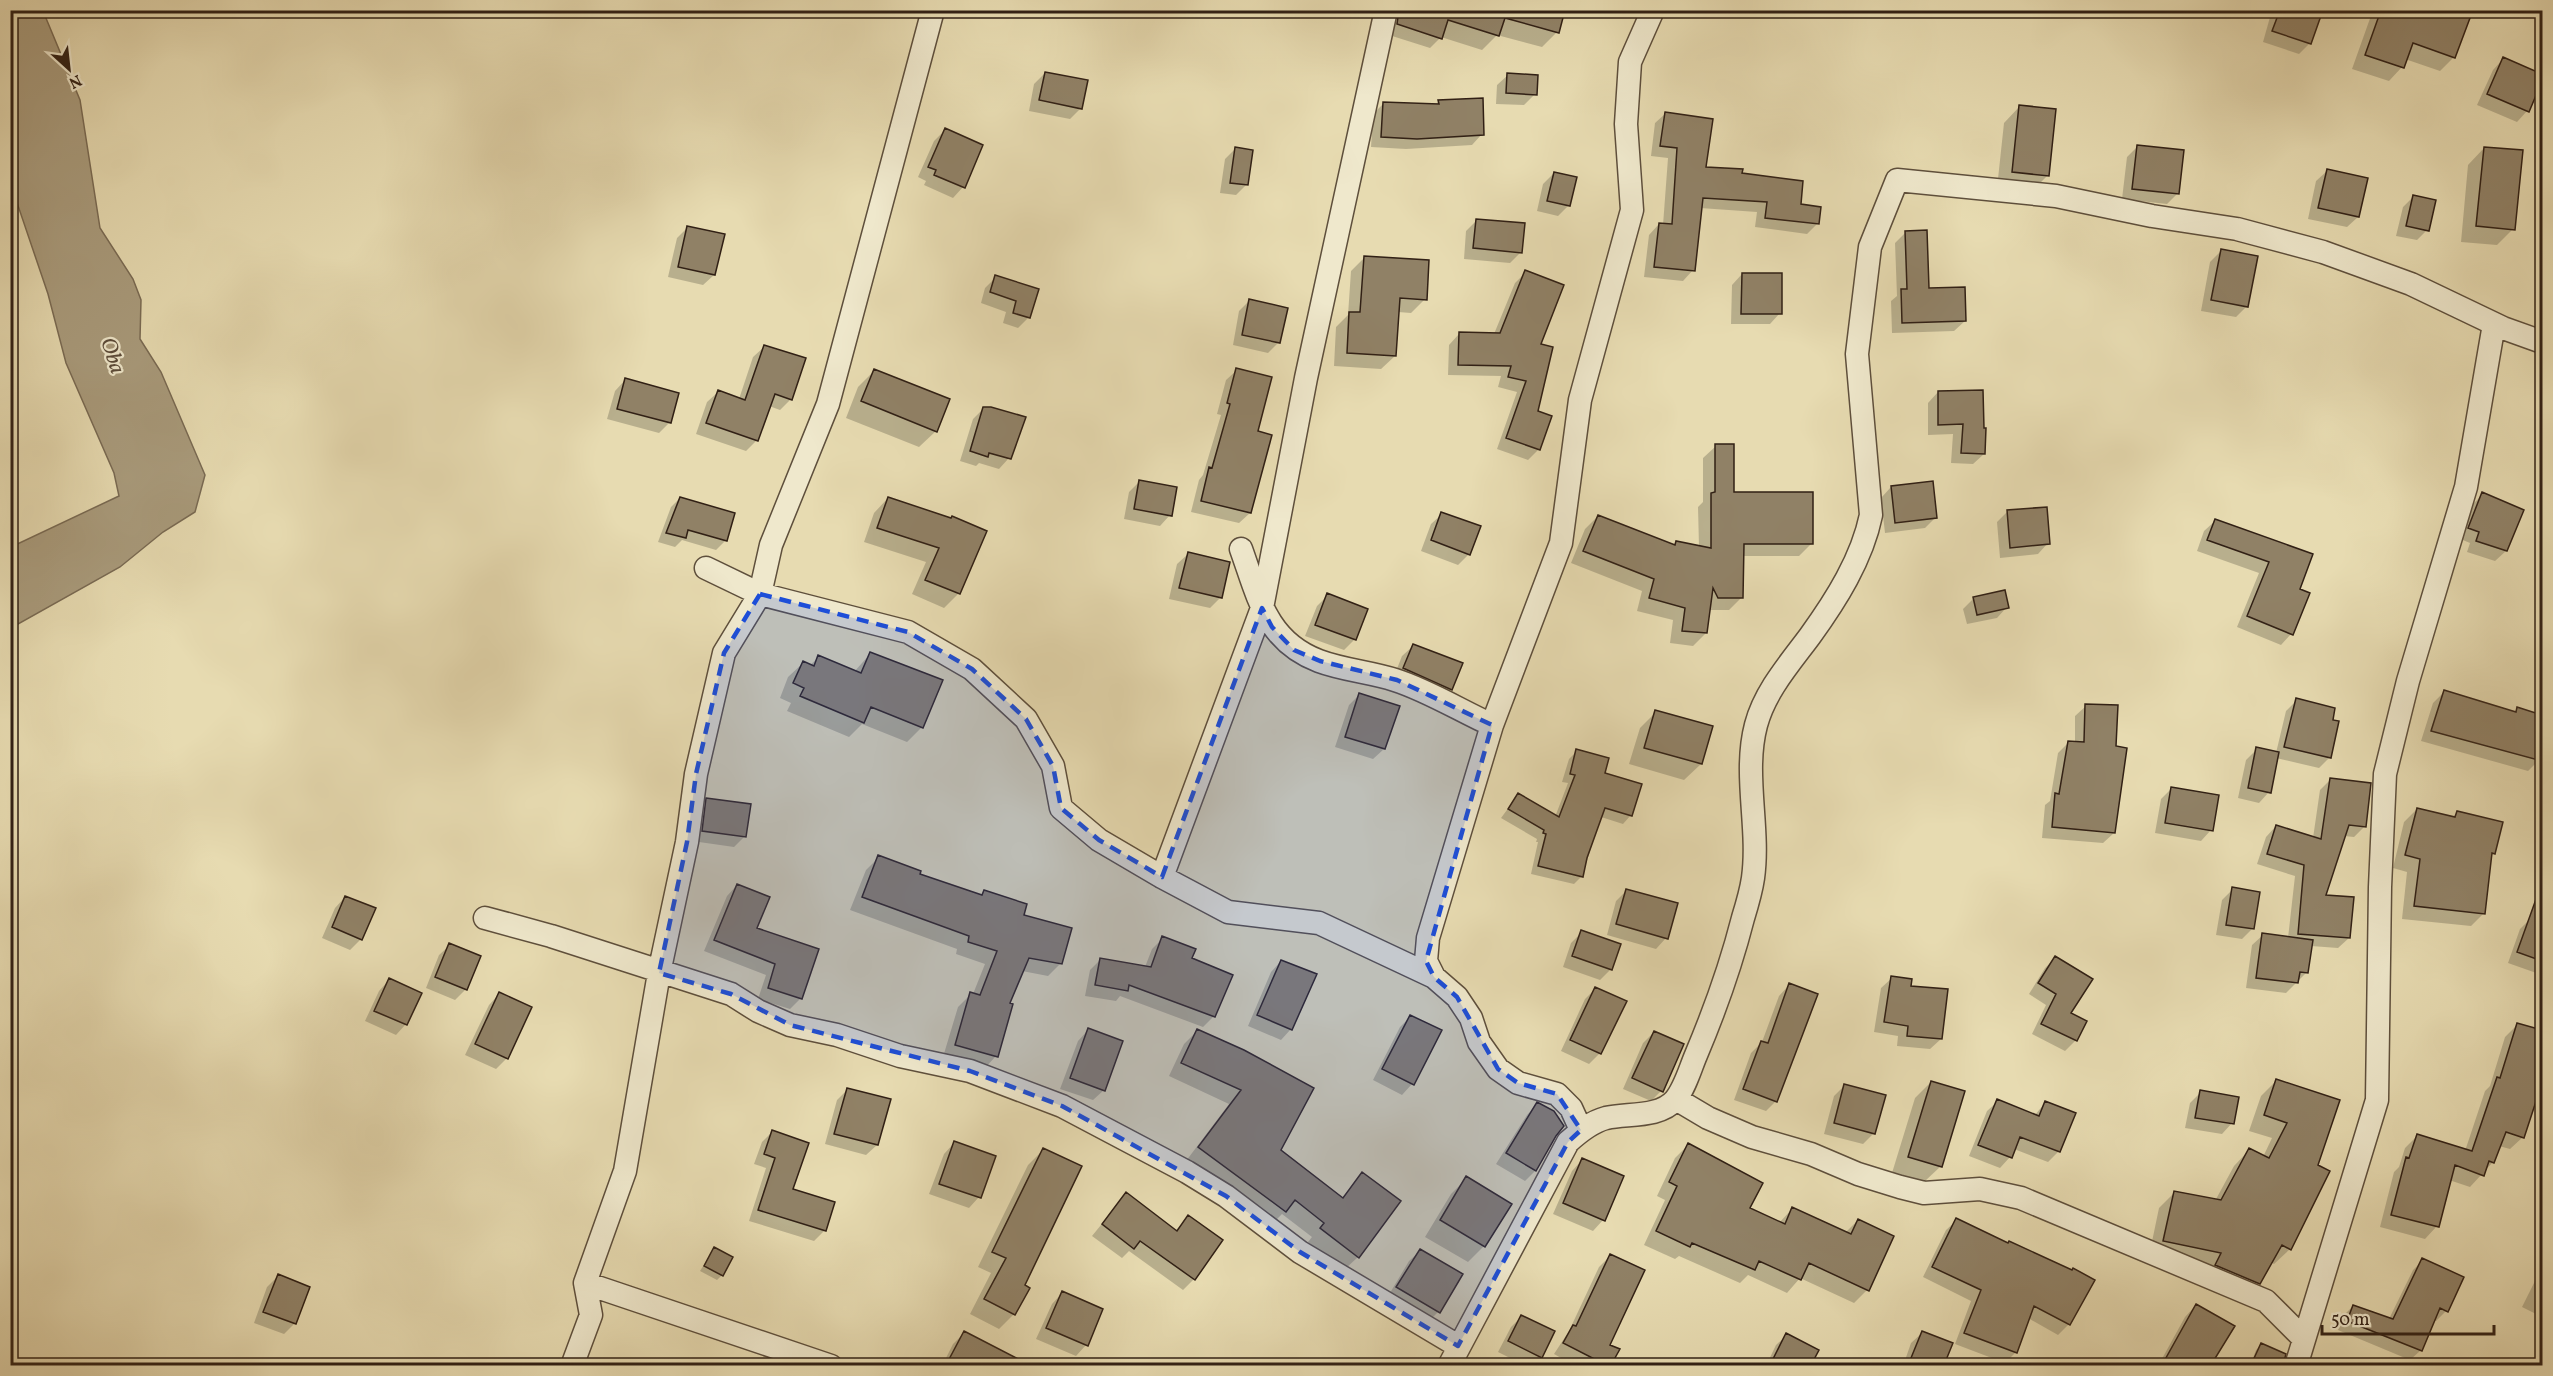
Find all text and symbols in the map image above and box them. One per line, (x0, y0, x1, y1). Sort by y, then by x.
north arrow (39, 39, 99, 99)
text: N (64, 68, 85, 93)
water label: Oba (91, 334, 132, 378)
scale bar (2322, 1298, 2494, 1336)
text: 50 m (2331, 1308, 2370, 1333)

